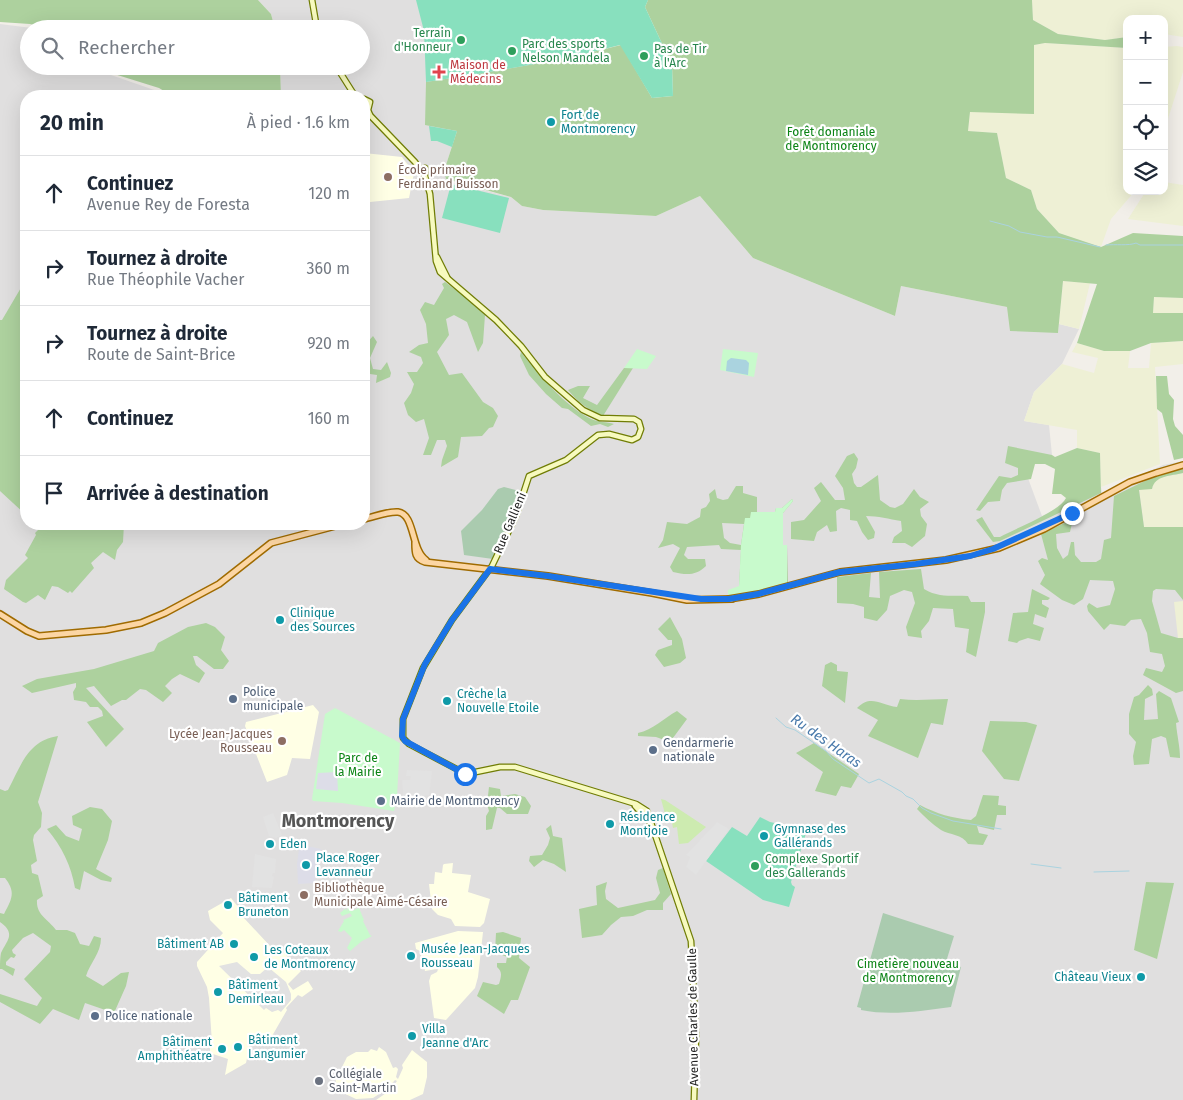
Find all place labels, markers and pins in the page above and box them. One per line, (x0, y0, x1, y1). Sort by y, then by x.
place label: Terrain d'Honneur (394, 26, 451, 54)
marker: Terrain d'Honneur (455, 34, 467, 46)
place label: Parc des sports Nelson Mandela (522, 37, 610, 65)
place label: Pas de Tir à l'Arc (654, 42, 707, 70)
marker: Parc des sports Nelson Mandela (506, 45, 518, 57)
marker: Pas de Tir à l'Arc (638, 50, 650, 62)
place label: Maison de Médecins (450, 58, 506, 86)
marker: Maison de Médecins (432, 65, 446, 79)
place label: Fort de Montmorency (561, 108, 636, 136)
marker: Fort de Montmorency (545, 116, 557, 128)
place label: École primaire Ferdinand Buisson (398, 162, 499, 191)
marker: École primaire Ferdinand Buisson (382, 171, 394, 183)
place label: Clinique des Sources (290, 606, 355, 634)
marker: Clinique des Sources (274, 614, 286, 626)
place label: Police municipale (243, 685, 303, 713)
place label: Crèche la Nouvelle Etoile (457, 687, 539, 715)
marker: Police municipale (227, 693, 239, 705)
marker: Crèche la Nouvelle Etoile (441, 695, 453, 707)
place label: Lycée Jean-Jacques Rousseau (169, 727, 272, 755)
marker: Lycée Jean-Jacques Rousseau (276, 735, 288, 747)
place label: Gendarmerie nationale (663, 736, 734, 764)
marker: Gendarmerie nationale (647, 744, 659, 756)
place label: Mairie de Montmorency (391, 794, 519, 808)
marker: Mairie de Montmorency (375, 795, 387, 807)
place label: Résidence Montjoie (620, 810, 675, 838)
marker: Résidence Montjoie (604, 818, 616, 830)
place label: Gymnase des Gallérands (774, 822, 846, 850)
marker: Gymnase des Gallérands (758, 830, 770, 842)
place label: Eden (280, 837, 307, 851)
marker: Eden (264, 838, 276, 850)
place label: Place Roger Levanneur (316, 851, 380, 879)
place label: Complexe Sportif des Gallerands (765, 852, 859, 880)
marker: Place Roger Levanneur (300, 859, 312, 871)
marker: Complexe Sportif des Gallerands (749, 860, 761, 872)
place label: Bibliothèque Municipale Aimé-Césaire (314, 881, 448, 909)
marker: Bibliothèque Municipale Aimé-Césaire (298, 889, 310, 901)
place label: Bâtiment Bruneton (238, 891, 289, 919)
marker: Bâtiment Bruneton (222, 899, 234, 911)
place label: Bâtiment AB (157, 937, 224, 951)
marker: Bâtiment AB (228, 938, 240, 950)
place label: Musée Jean-Jacques Rousseau (421, 942, 530, 970)
place label: Les Coteaux de Montmorency (264, 943, 355, 971)
marker: Musée Jean-Jacques Rousseau (405, 950, 417, 962)
marker: Les Coteaux de Montmorency (248, 951, 260, 963)
place label: Château Vieux (1054, 970, 1131, 984)
marker: Château Vieux (1135, 971, 1147, 983)
place label: Bâtiment Demirleau (228, 978, 284, 1006)
marker: Bâtiment Demirleau (212, 986, 224, 998)
place label: Police nationale (105, 1009, 192, 1023)
marker: Police nationale (89, 1010, 101, 1022)
place label: Villa Jeanne d'Arc (422, 1022, 489, 1050)
marker: Villa Jeanne d'Arc (406, 1030, 418, 1042)
place label: Bâtiment Langumier (248, 1033, 306, 1061)
place label: Bâtiment Amphithéatre (138, 1035, 213, 1063)
marker: Bâtiment Langumier (232, 1041, 244, 1053)
marker: Bâtiment Amphithéatre (216, 1043, 228, 1055)
place label: Collégiale Saint-Martin (329, 1067, 396, 1095)
marker: Collégiale Saint-Martin (313, 1075, 325, 1087)

